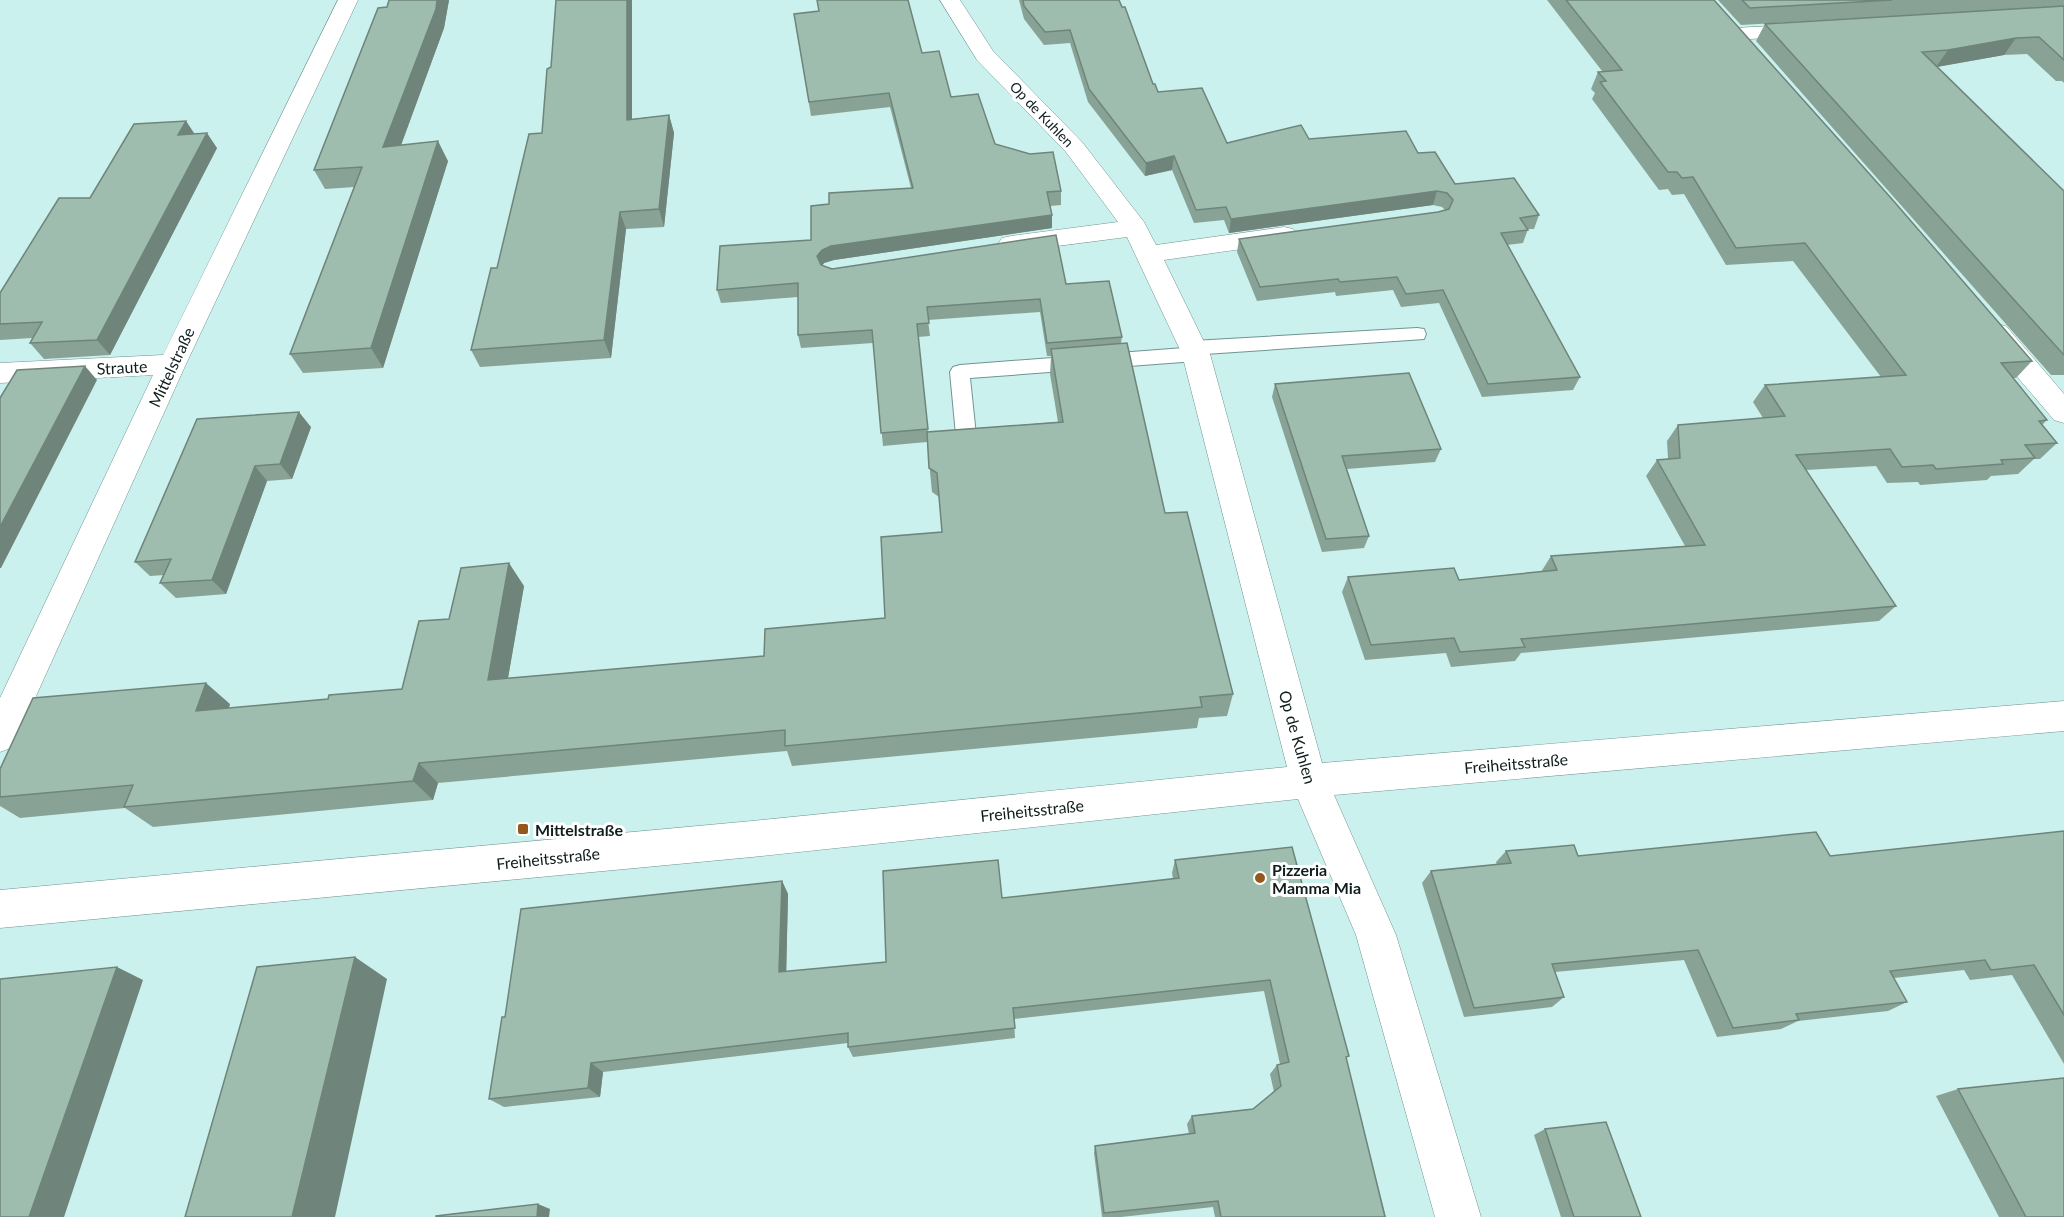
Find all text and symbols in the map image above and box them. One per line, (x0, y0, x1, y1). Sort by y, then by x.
street label: Op de Kuhlen (1007, 78, 1077, 150)
street label: Mittelstraße (144, 324, 198, 410)
street label: Straute (96, 356, 148, 378)
street label: Op de Kuhlen (1276, 688, 1320, 786)
street label: Freiheitsstraße (1463, 749, 1569, 777)
street label: Freiheitsstraße (979, 795, 1085, 825)
place label: Mittelstraße (535, 820, 623, 839)
marker: Mittelstraße (516, 822, 530, 836)
street label: Freiheitsstraße (495, 843, 601, 873)
place label: Pizzeria Mamma Mia (1272, 860, 1361, 897)
marker: Pizzeria Mamma Mia (1253, 871, 1267, 885)

